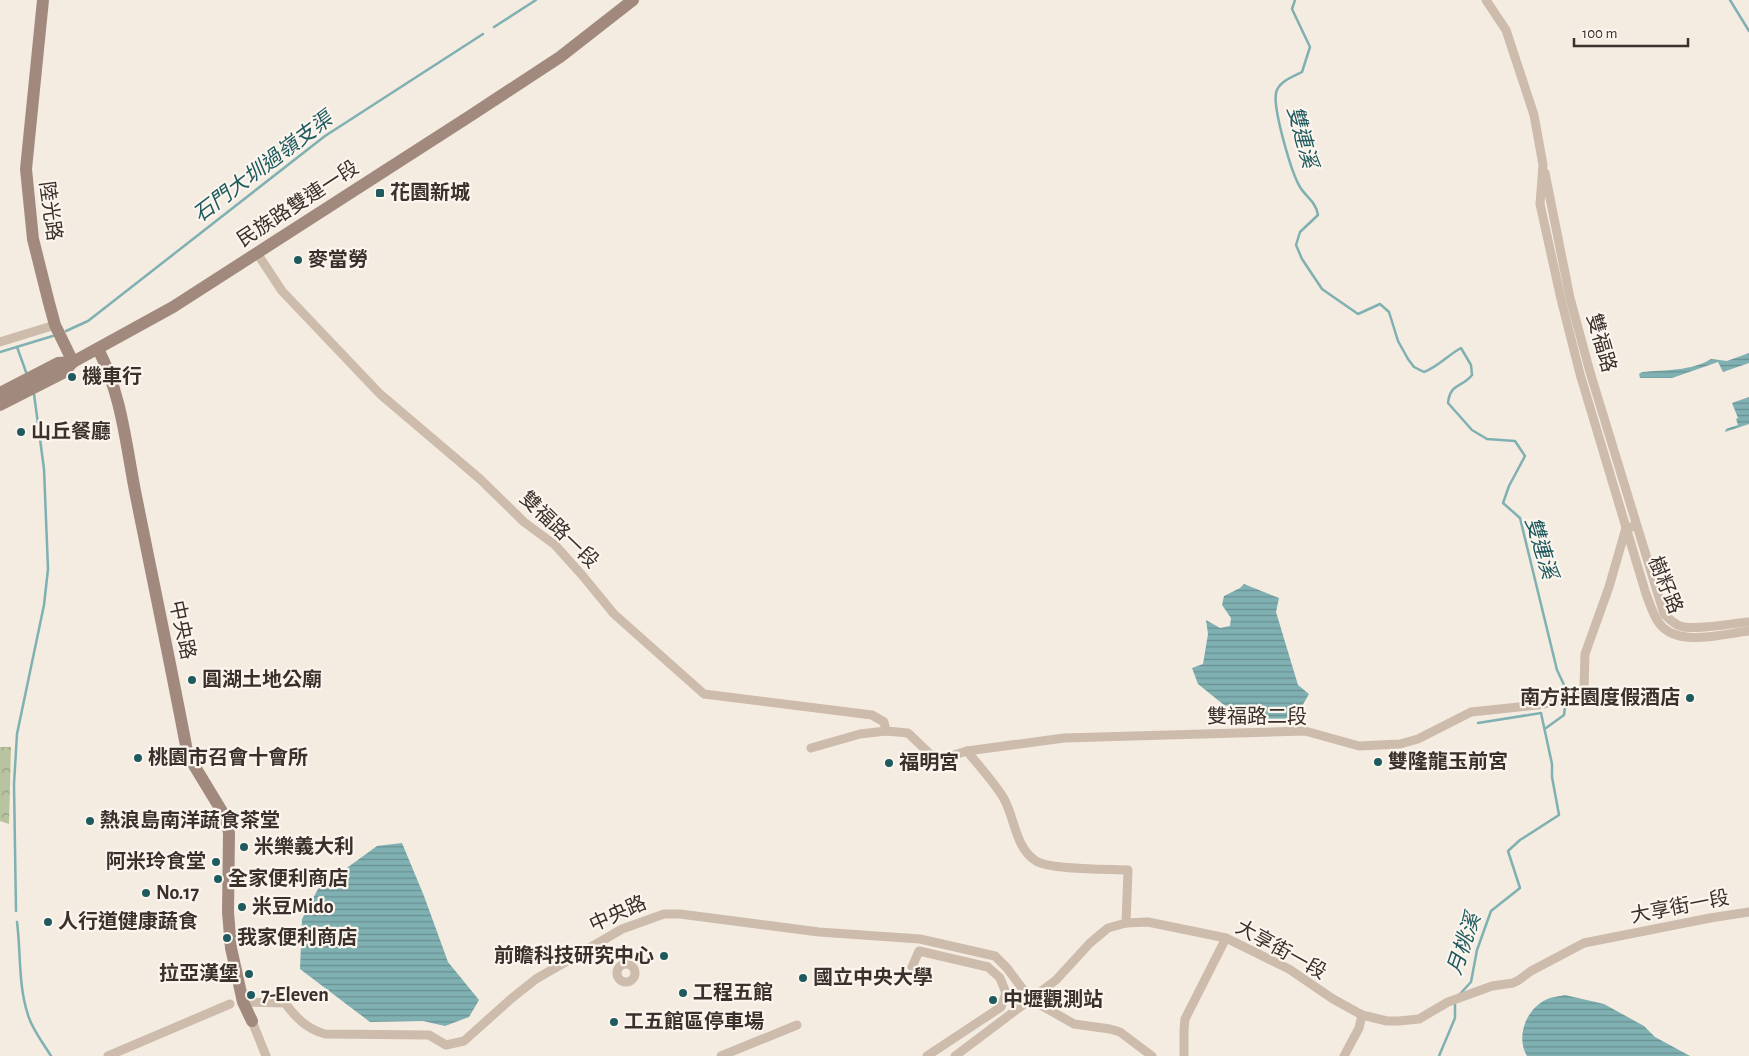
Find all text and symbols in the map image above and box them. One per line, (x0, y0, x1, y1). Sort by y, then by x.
scale bar (1574, 15, 1688, 47)
text: 100 m (1582, 26, 1617, 41)
water label: 雙連溪 (1284, 104, 1322, 173)
water label: 石門大圳過嶺支渠 (189, 105, 339, 226)
street label: 民族路雙連一段 (233, 157, 362, 251)
street label: 陸光路 (36, 180, 65, 242)
place label: 花園新城 (390, 181, 470, 203)
marker: 花園新城 (374, 187, 386, 199)
place label: 麥當勞 (308, 249, 368, 270)
marker: 麥當勞 (292, 254, 304, 266)
street label: 雙福路 (1583, 311, 1620, 375)
place label: 機車行 (82, 365, 142, 387)
marker: 機車行 (66, 371, 78, 383)
place label: 山丘餐廳 (31, 420, 111, 442)
marker: 山丘餐廳 (15, 426, 27, 438)
street label: 雙福路一段 (516, 487, 603, 572)
water label: 雙連溪 (1522, 515, 1562, 584)
street label: 樹籽路 (1644, 553, 1686, 617)
street label: 中央路 (166, 598, 199, 661)
place label: 圓湖土地公廟 (202, 668, 322, 690)
marker: 圓湖土地公廟 (186, 674, 198, 686)
place label: 南方莊園度假酒店 (1520, 686, 1680, 708)
marker: 南方莊園度假酒店 (1684, 692, 1696, 704)
street label: 雙福路二段 (1207, 706, 1307, 727)
place label: 桃園市召會十會所 (148, 746, 308, 768)
place label: 雙隆龍玉前宮 (1388, 750, 1508, 772)
place label: 福明宮 (899, 751, 959, 773)
marker: 桃園市召會十會所 (132, 752, 144, 764)
marker: 雙隆龍玉前宮 (1372, 756, 1384, 768)
marker: 福明宮 (883, 757, 895, 769)
place label: 熱浪島南洋蔬食茶堂 (100, 809, 280, 831)
marker: 熱浪島南洋蔬食茶堂 (84, 815, 96, 827)
place label: 米樂義大利 (254, 836, 354, 857)
marker: 米樂義大利 (238, 841, 250, 853)
place label: 阿米玲食堂 (106, 850, 206, 872)
marker: 阿米玲食堂 (210, 856, 222, 868)
place label: 全家便利商店 (228, 867, 348, 889)
marker: 全家便利商店 (212, 873, 224, 885)
place label: No.17 (156, 883, 199, 903)
marker: No.17 (140, 887, 152, 899)
street label: 大享街一段 (1629, 887, 1731, 926)
street label: 中央路 (586, 892, 649, 935)
place label: 米豆Mido (252, 896, 334, 917)
marker: 米豆Mido (236, 901, 248, 913)
water label: 月桃溪 (1443, 908, 1485, 977)
place label: 人行道健康蔬食 (58, 910, 198, 932)
marker: 人行道健康蔬食 (42, 916, 54, 928)
street label: 大享街一段 (1232, 916, 1330, 983)
place label: 我家便利商店 (237, 926, 357, 948)
marker: 我家便利商店 (221, 932, 233, 944)
place label: 前瞻科技研究中心 (494, 944, 654, 966)
marker: 前瞻科技研究中心 (658, 950, 670, 962)
place label: 拉亞漢堡 (159, 962, 239, 984)
place label: 國立中央大學 (813, 966, 933, 988)
marker: 拉亞漢堡 (243, 968, 255, 980)
marker: 國立中央大學 (797, 972, 809, 984)
place label: 工程五館 (693, 981, 773, 1003)
place label: 7-Eleven (261, 985, 329, 1005)
marker: 工程五館 (677, 987, 689, 999)
place label: 中壢觀測站 (1003, 988, 1103, 1010)
marker: 7-Eleven (245, 989, 257, 1001)
marker: 中壢觀測站 (987, 994, 999, 1006)
place label: 工五館區停車場 (624, 1010, 764, 1032)
marker: 工五館區停車場 (608, 1016, 620, 1028)

